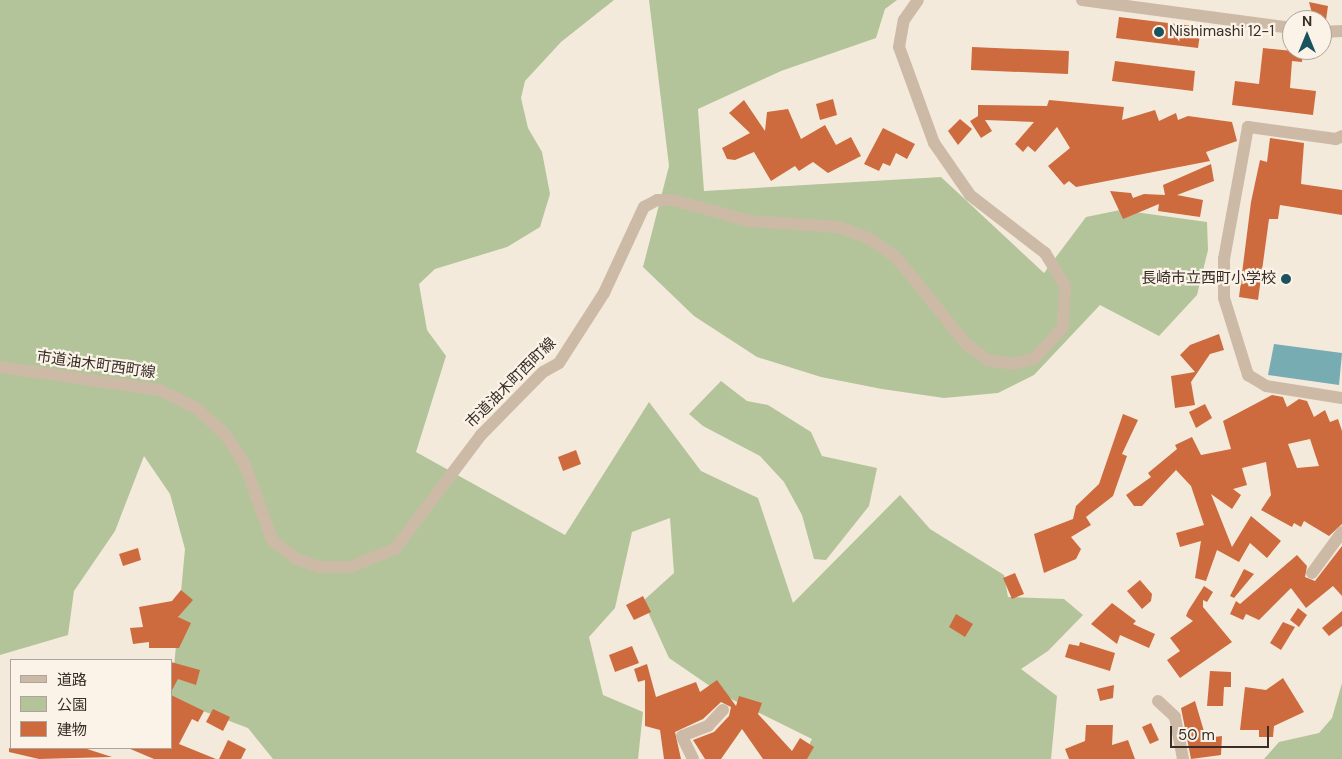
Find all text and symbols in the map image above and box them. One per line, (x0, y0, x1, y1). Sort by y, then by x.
north arrow (1282, 10, 1332, 60)
text: N (1302, 12, 1312, 30)
place label: Nishimashi 12-1 (1169, 23, 1274, 41)
marker: Nishimashi 12-1 (1153, 26, 1165, 38)
place label: 長崎市立西町小学校 (1141, 270, 1276, 288)
marker: 長崎市立西町小学校 (1280, 273, 1292, 285)
street label: 市道油木町西町線 (462, 334, 560, 432)
street label: 市道油木町西町線 (35, 348, 157, 382)
legend (10, 659, 172, 749)
text: 道路 (57, 670, 87, 690)
text: 公園 (57, 695, 87, 715)
scale bar (1172, 716, 1271, 748)
text: 建物 (57, 720, 87, 740)
text: 50 m (1178, 725, 1215, 745)

